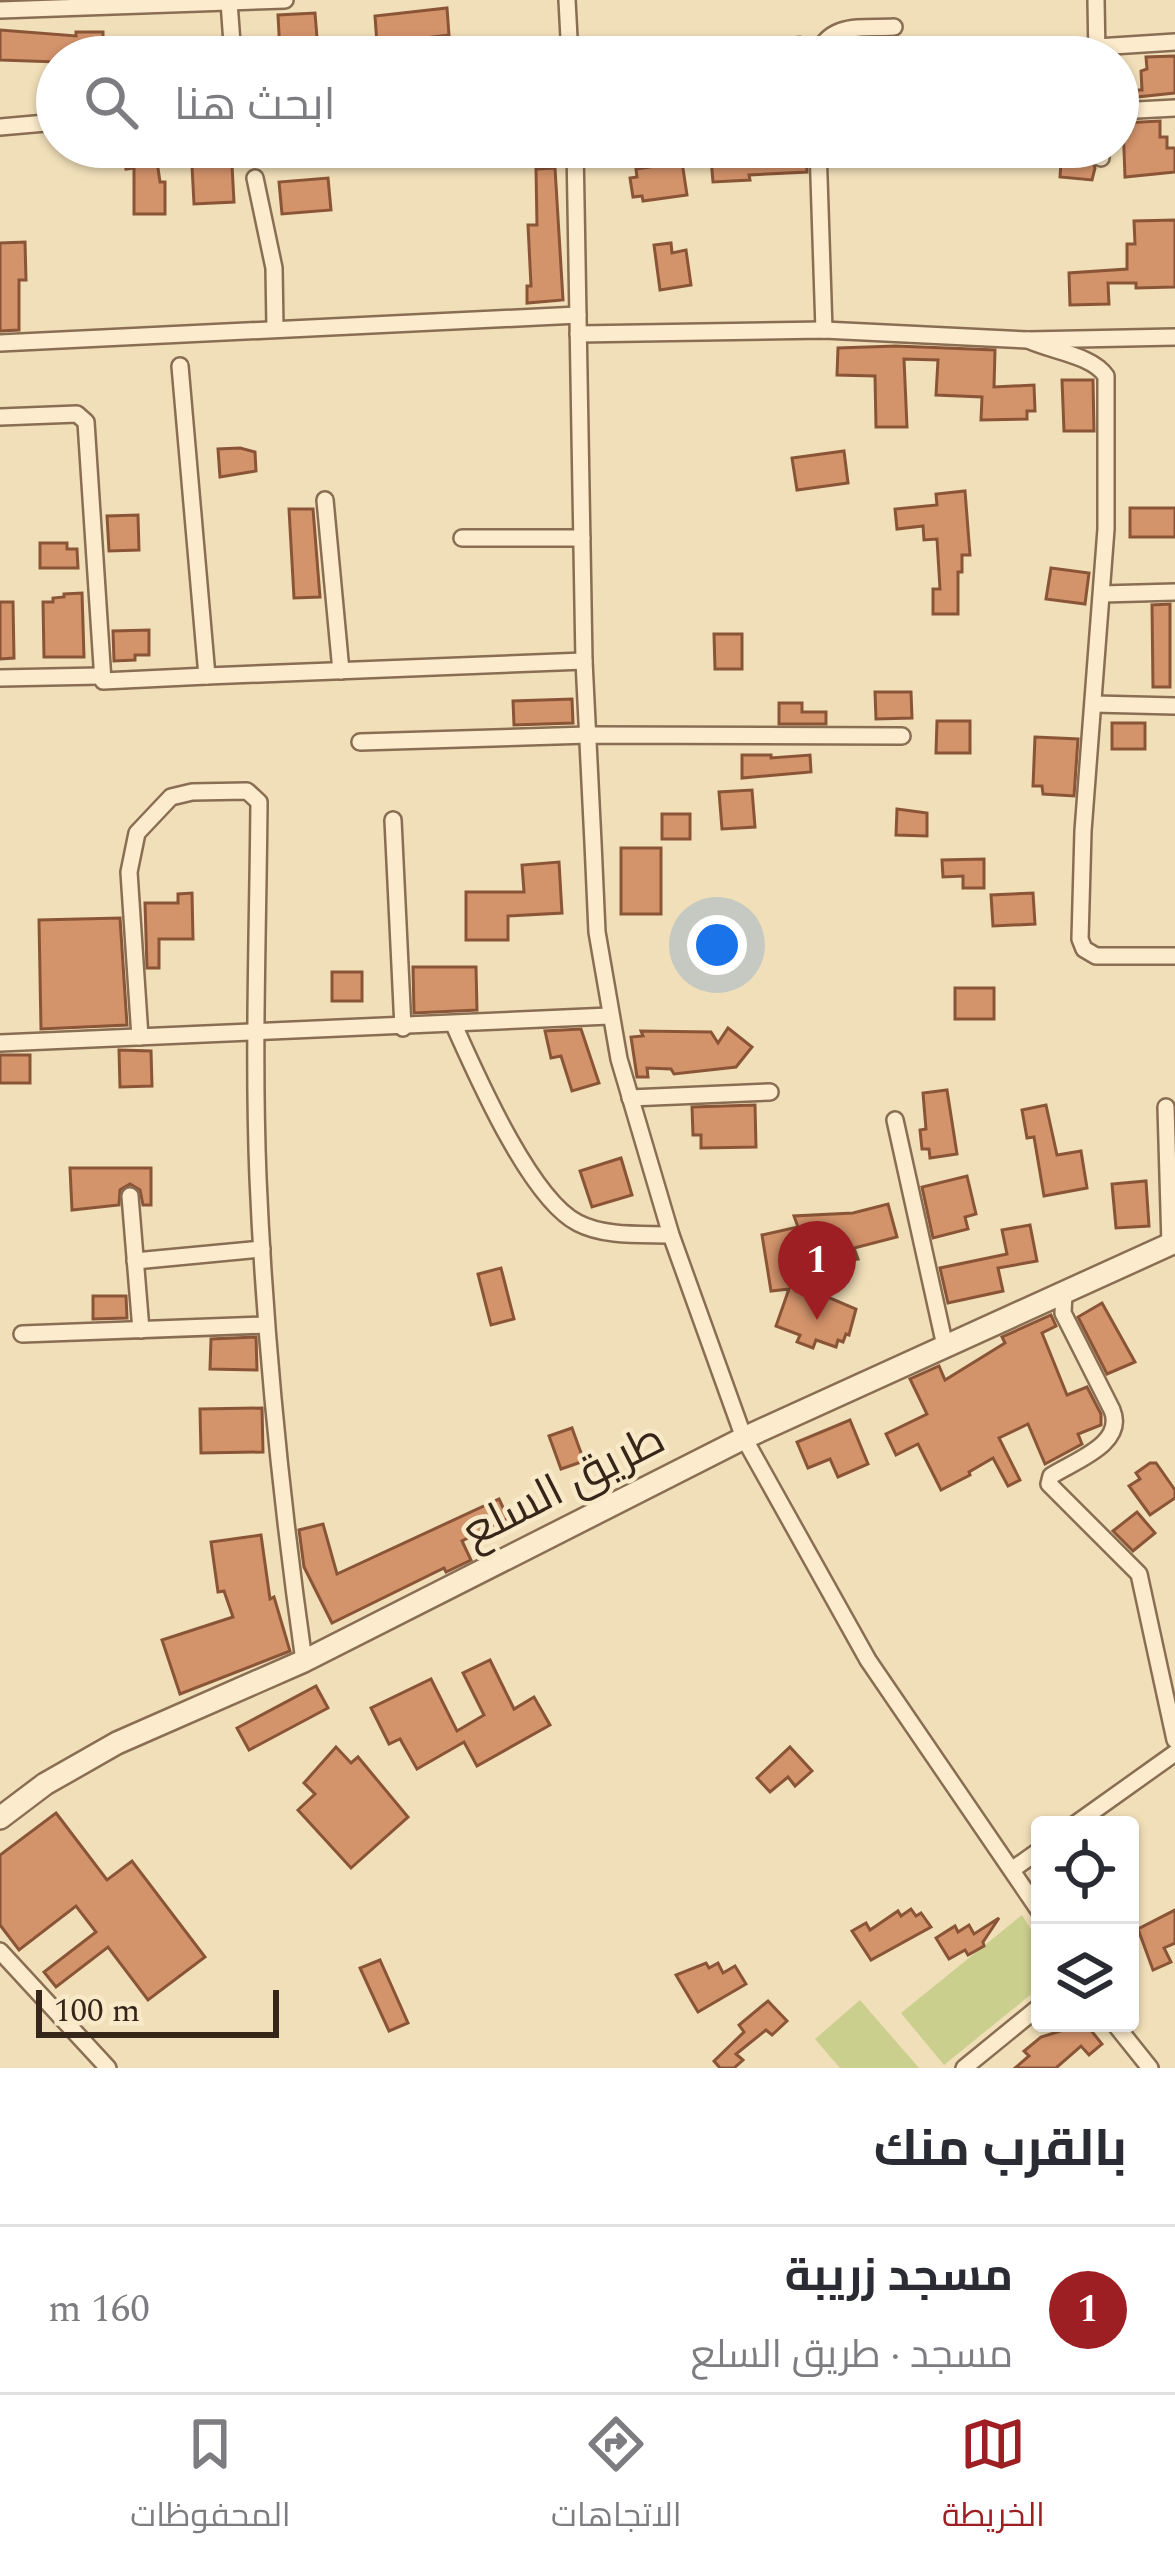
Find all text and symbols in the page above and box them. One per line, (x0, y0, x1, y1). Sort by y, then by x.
search box (36, 36, 1139, 168)
icon: search (78, 69, 144, 135)
text: ابحث هنا (174, 71, 336, 140)
your location (687, 915, 747, 975)
pin: 1 (778, 1221, 856, 1320)
street label: طريق السلع (451, 1405, 677, 1567)
map controls (1031, 1816, 1139, 2032)
button: locate (1031, 1816, 1139, 1924)
button: layers (1031, 1924, 1139, 2032)
scale bar (36, 1984, 279, 2037)
text: 100 m (54, 1986, 140, 2036)
text: بالقرب منك (874, 2111, 1127, 2189)
text: مسجد زريبة (785, 2242, 1013, 2311)
text: 160 m (48, 2280, 150, 2339)
text: 1 (1077, 2280, 1099, 2339)
text: مسجد · طريق السلع (691, 2326, 1013, 2385)
tab: المحفوظات (130, 2411, 291, 2545)
tab: الاتجاهات (551, 2411, 682, 2545)
tab: الخريطة (942, 2411, 1045, 2545)

